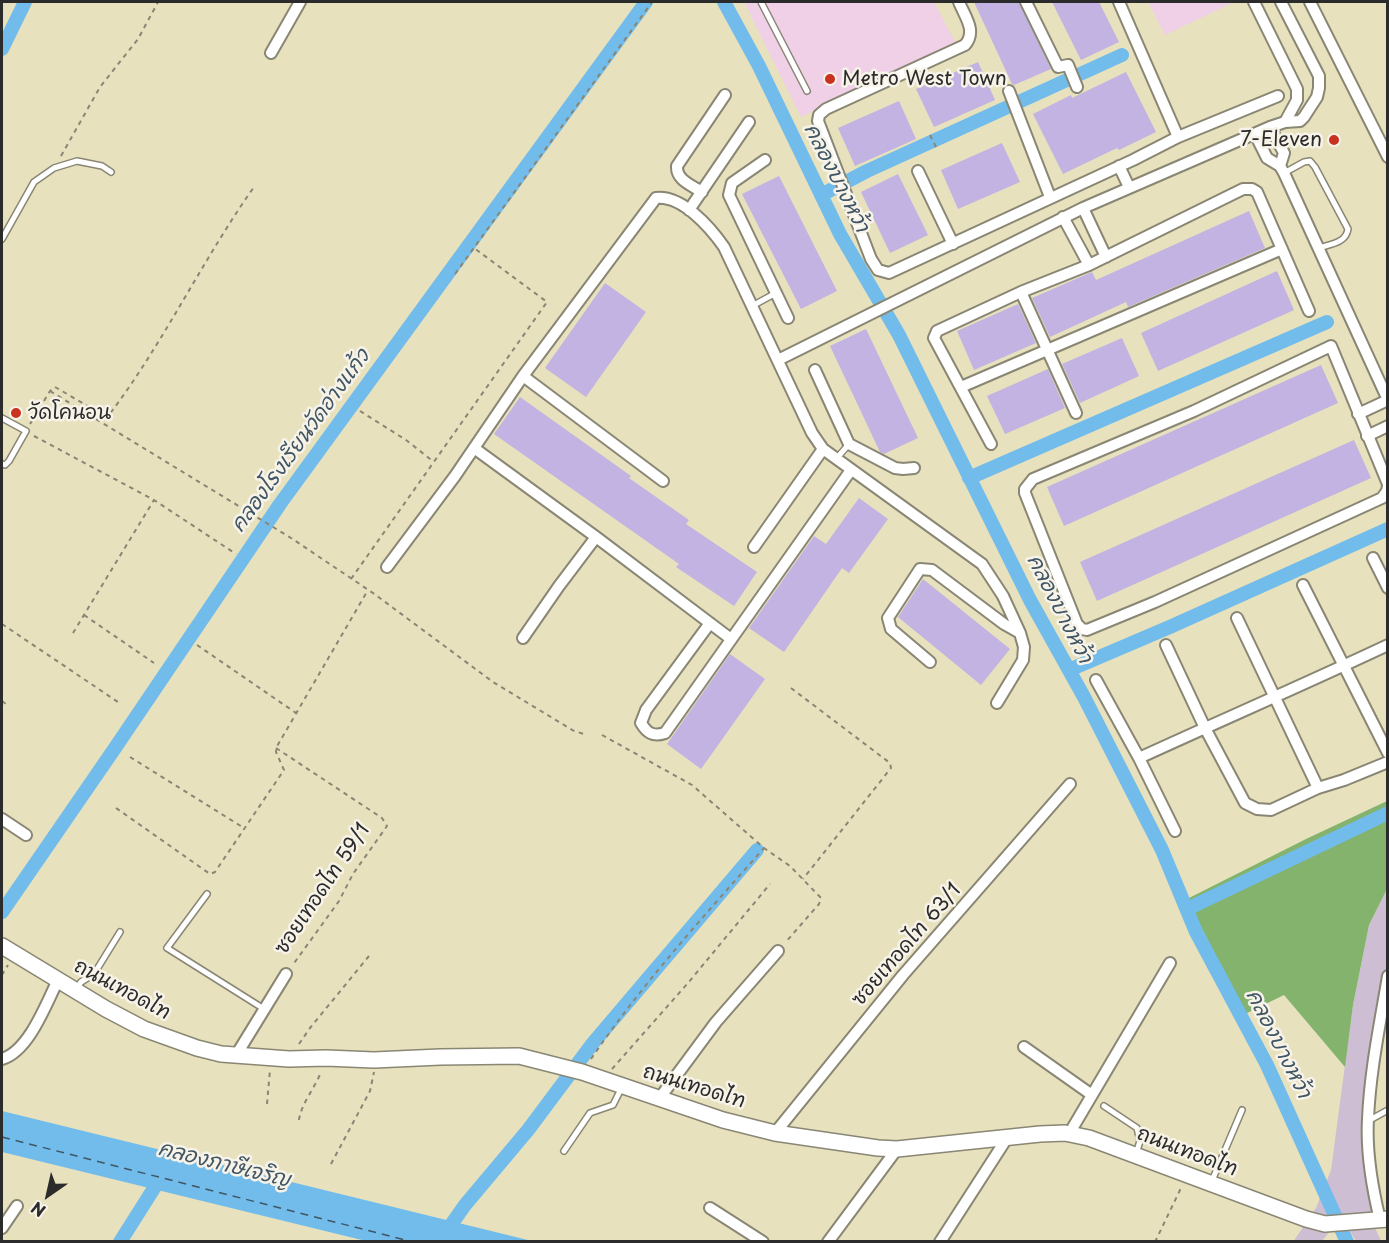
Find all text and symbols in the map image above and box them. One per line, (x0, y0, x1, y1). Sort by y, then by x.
place label: Metro West Town (842, 67, 1007, 91)
marker: Metro West Town (823, 72, 837, 86)
water label: คลองบางหว้า (798, 120, 874, 236)
place label: 7-Eleven (1240, 128, 1322, 152)
marker: 7-Eleven (1327, 133, 1341, 147)
water label: คลองโรงเรียนวัดอ่างแก้ว (226, 345, 376, 537)
place label: วัดโคนอน (28, 401, 111, 425)
marker: วัดโคนอน (9, 406, 23, 420)
water label: คลองบางหว้า (1021, 551, 1097, 667)
street label: ซอยเทอดไท 59/1 (270, 819, 376, 959)
street label: ซอยเทอดไท 63/1 (847, 879, 967, 1011)
street label: ถนนเทอดไท (70, 955, 174, 1025)
water label: คลองบางหว้า (1240, 986, 1316, 1102)
street label: ถนนเทอดไท (640, 1060, 748, 1114)
street label: ถนนเทอดไท (1133, 1122, 1241, 1182)
water label: คลองภาษีเจริญ (155, 1136, 293, 1194)
north arrow (18, 1165, 78, 1225)
text: N (26, 1196, 50, 1223)

